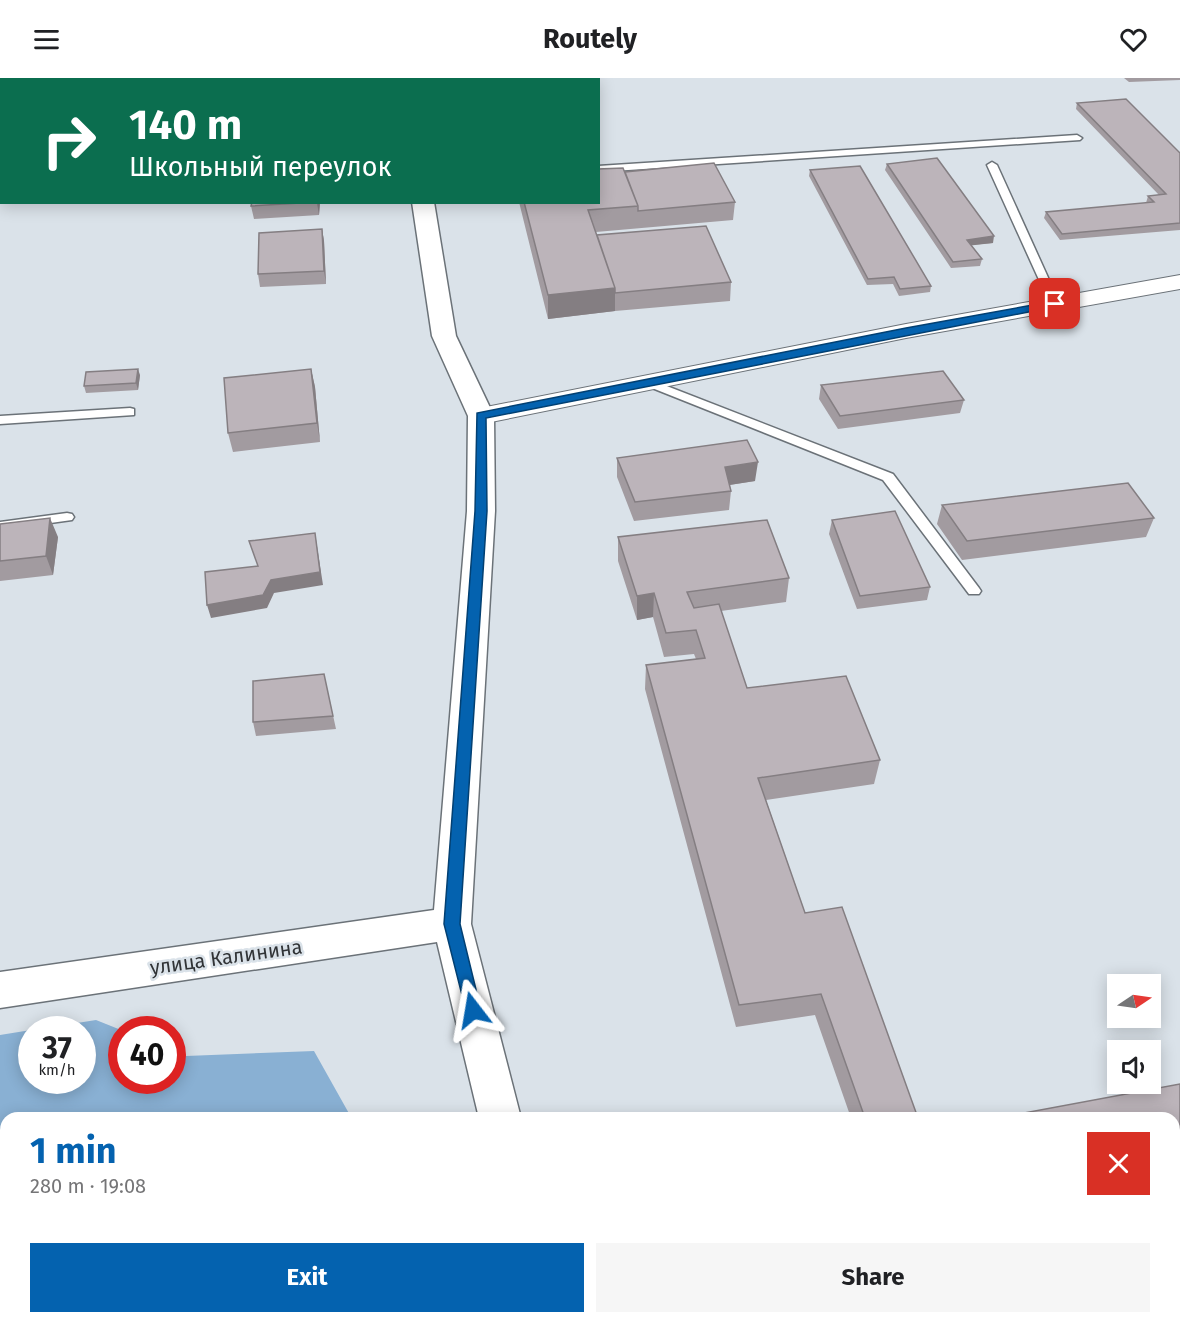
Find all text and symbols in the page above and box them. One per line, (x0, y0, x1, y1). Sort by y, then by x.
icon: menu (30, 23, 63, 56)
text: Routely (543, 23, 637, 55)
icon: heart (1117, 23, 1150, 56)
text: 140 m (129, 100, 242, 150)
icon: right (30, 102, 108, 180)
text: Школьный переулок (129, 151, 392, 183)
pin (1029, 278, 1080, 329)
icon: arrive (1038, 287, 1071, 320)
street label: улица Калинина (148, 934, 304, 980)
north arrow (1107, 974, 1161, 1028)
map controls (1107, 974, 1161, 1094)
position arrow (441, 978, 505, 1042)
speed limit sign: 40 (108, 1016, 186, 1094)
text: 37 (42, 1030, 72, 1066)
button: sound (1107, 1040, 1161, 1094)
text: km/h (38, 1061, 76, 1079)
text: 1 min (30, 1129, 117, 1173)
button: close (1087, 1132, 1150, 1195)
text: 280 m · 19:08 (30, 1174, 146, 1198)
button: Exit (30, 1243, 584, 1312)
button: Share (596, 1243, 1150, 1312)

